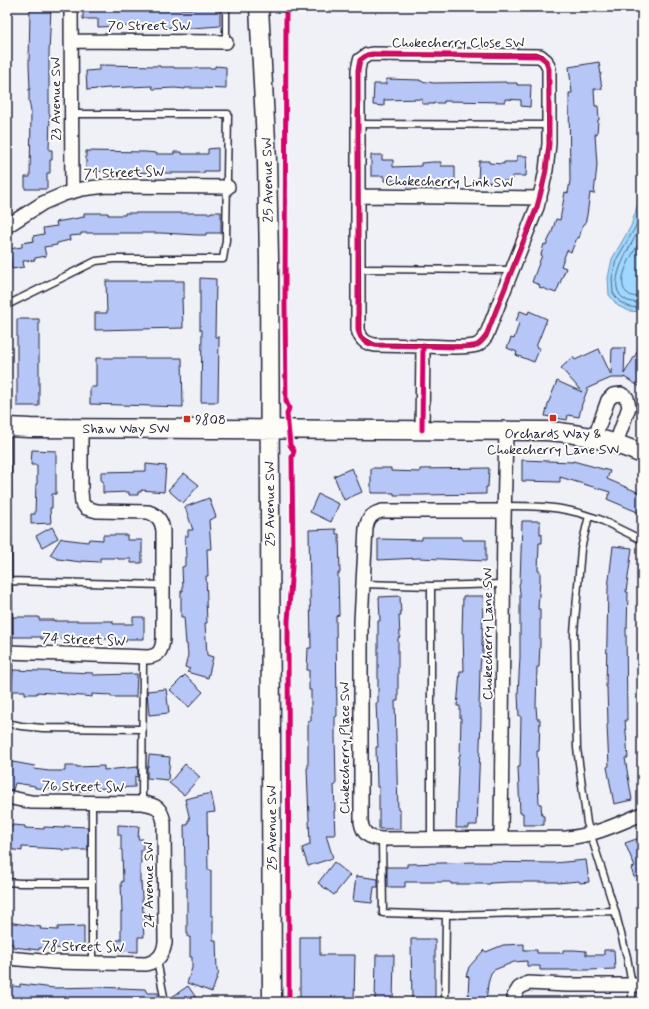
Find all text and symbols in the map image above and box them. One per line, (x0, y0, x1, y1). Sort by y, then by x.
street label: 70 Street SW (107, 17, 191, 35)
street label: Chokecherry Close SW (392, 34, 525, 52)
street label: 23 Avenue SW (47, 57, 65, 141)
street label: 25 Avenue SW (258, 137, 278, 223)
street label: 71 Street SW (83, 163, 165, 183)
street label: Chokecherry Link SW (385, 172, 514, 192)
place label: 9808 (195, 411, 226, 429)
marker: Orchards Way & Chokecherry Lane SW (548, 413, 558, 423)
marker: 9808 (182, 414, 192, 424)
street label: Shaw Way SW (83, 420, 170, 438)
place label: Orchards Way & Chokecherry Lane SW (487, 425, 620, 459)
street label: 25 Avenue SW (261, 461, 279, 547)
street label: Chokecherry Lane SW (479, 567, 497, 700)
street label: 74 Street SW (42, 630, 126, 650)
street label: Chokecherry Place SW (336, 681, 354, 814)
street label: 76 Street SW (41, 777, 125, 797)
street label: 25 Avenue SW (263, 785, 281, 871)
street label: 24 Avenue SW (140, 842, 158, 928)
street label: 78 Street SW (41, 937, 125, 957)

